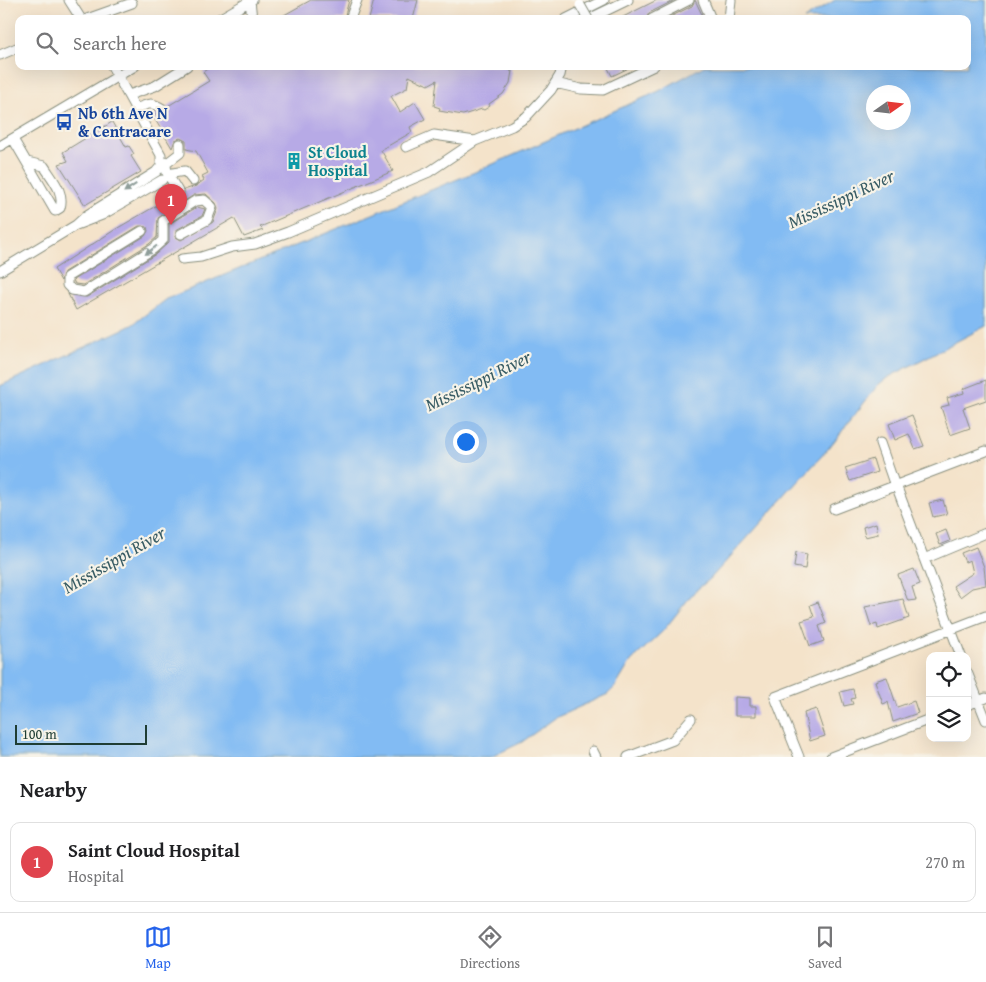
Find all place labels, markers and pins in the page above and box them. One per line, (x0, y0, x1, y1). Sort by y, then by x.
place label: Nb 6th Ave N & Centracare (78, 101, 171, 143)
bus stop icon: Nb 6th Ave N & Centracare (54, 112, 74, 132)
place label: St Cloud Hospital (308, 140, 368, 182)
building icon: St Cloud Hospital (284, 151, 304, 171)
pin: 1 (155, 184, 187, 225)

